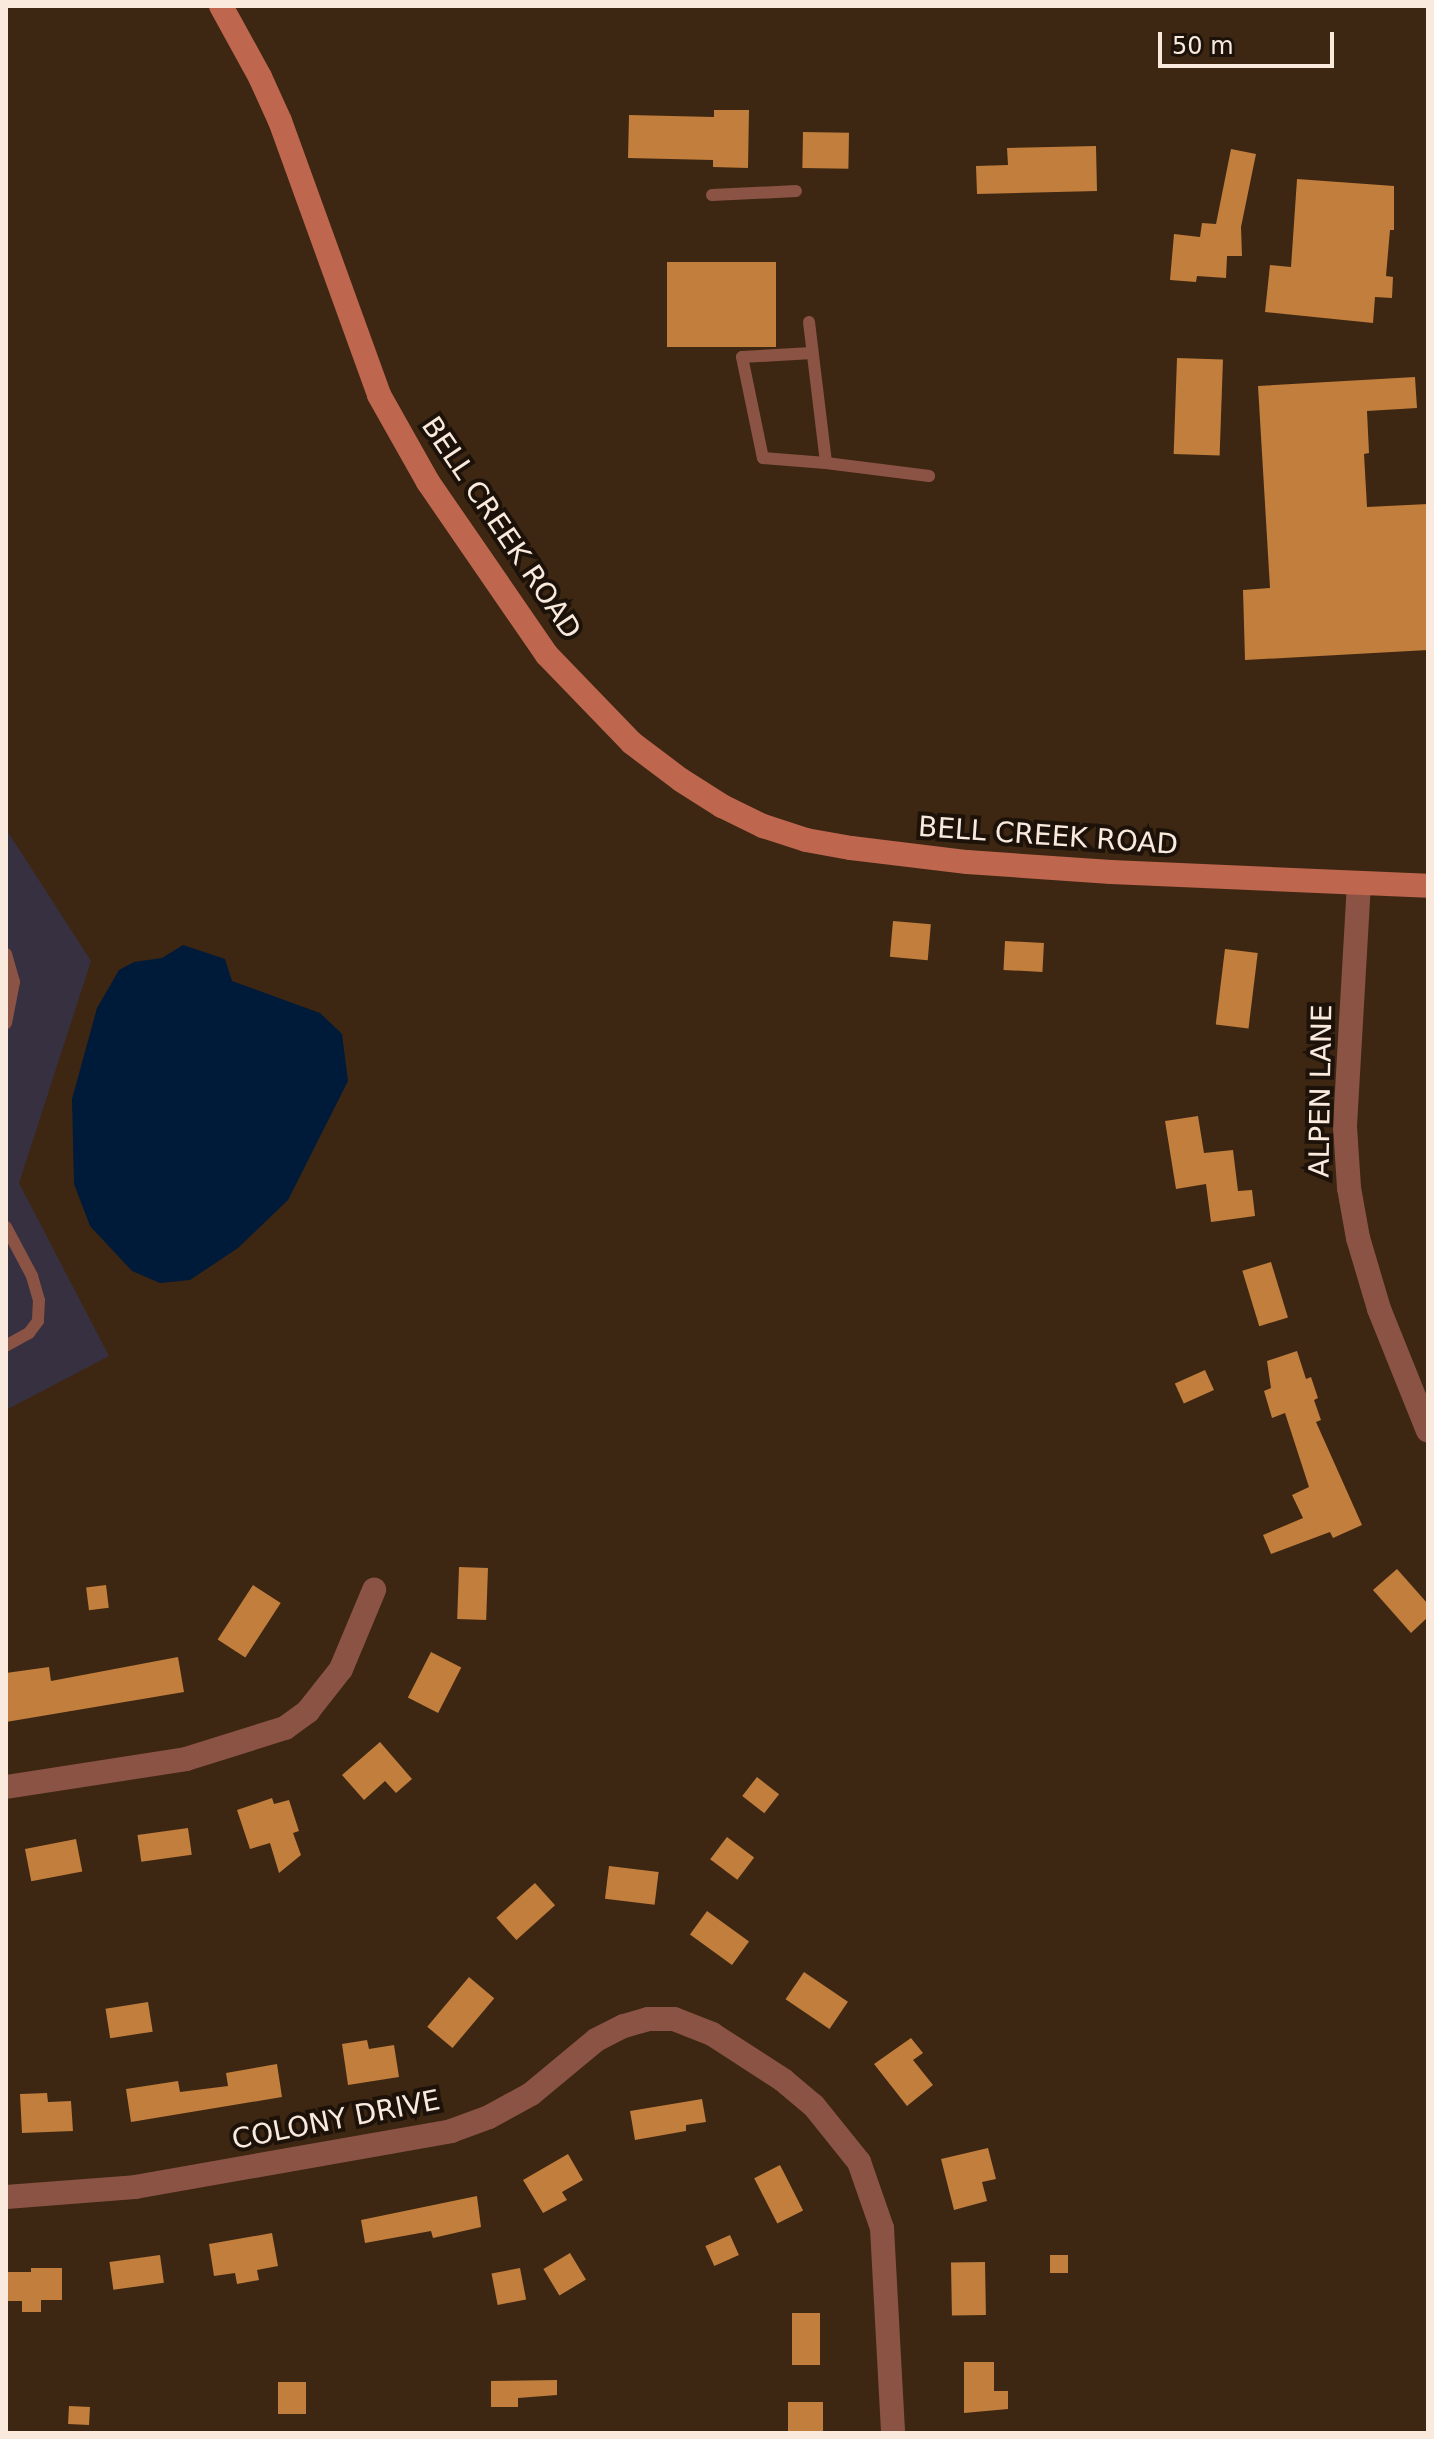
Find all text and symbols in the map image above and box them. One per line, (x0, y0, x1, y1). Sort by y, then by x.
scale bar (1162, 16, 1338, 66)
text: 50 m (1172, 32, 1234, 60)
street label: BELL CREEK ROAD (414, 411, 588, 645)
street label: BELL CREEK ROAD (917, 810, 1179, 862)
street label: ALPEN LANE (1303, 1004, 1339, 1178)
street label: COLONY DRIVE (229, 2083, 443, 2157)

